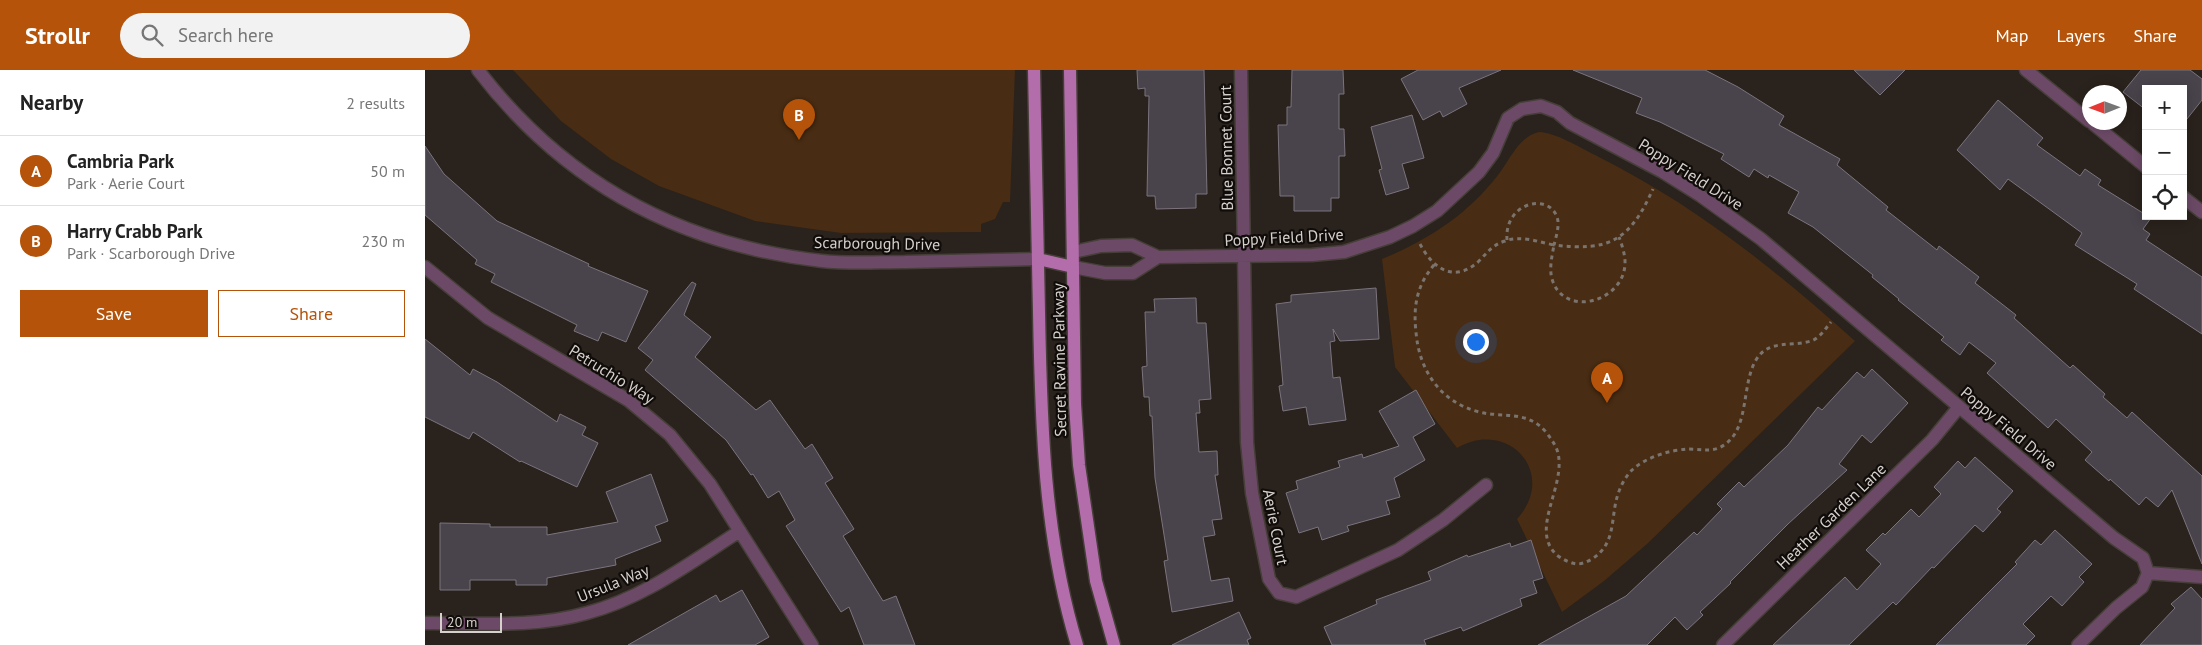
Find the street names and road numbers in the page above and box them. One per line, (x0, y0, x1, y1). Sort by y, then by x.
street label: Blue Bonnet Court (1215, 85, 1237, 211)
street label: Poppy Field Drive (1635, 134, 1747, 214)
street label: Poppy Field Drive (1224, 224, 1344, 250)
street label: Scarborough Drive (814, 232, 940, 254)
street label: Secret Ravine Parkway (1048, 282, 1070, 437)
street label: Petruchio Way (566, 340, 659, 408)
street label: Poppy Field Drive (1957, 382, 2061, 474)
street label: Heather Garden Lane (1772, 459, 1890, 573)
street label: Aerie Court (1259, 488, 1293, 567)
street label: Ursula Way (574, 559, 652, 606)

